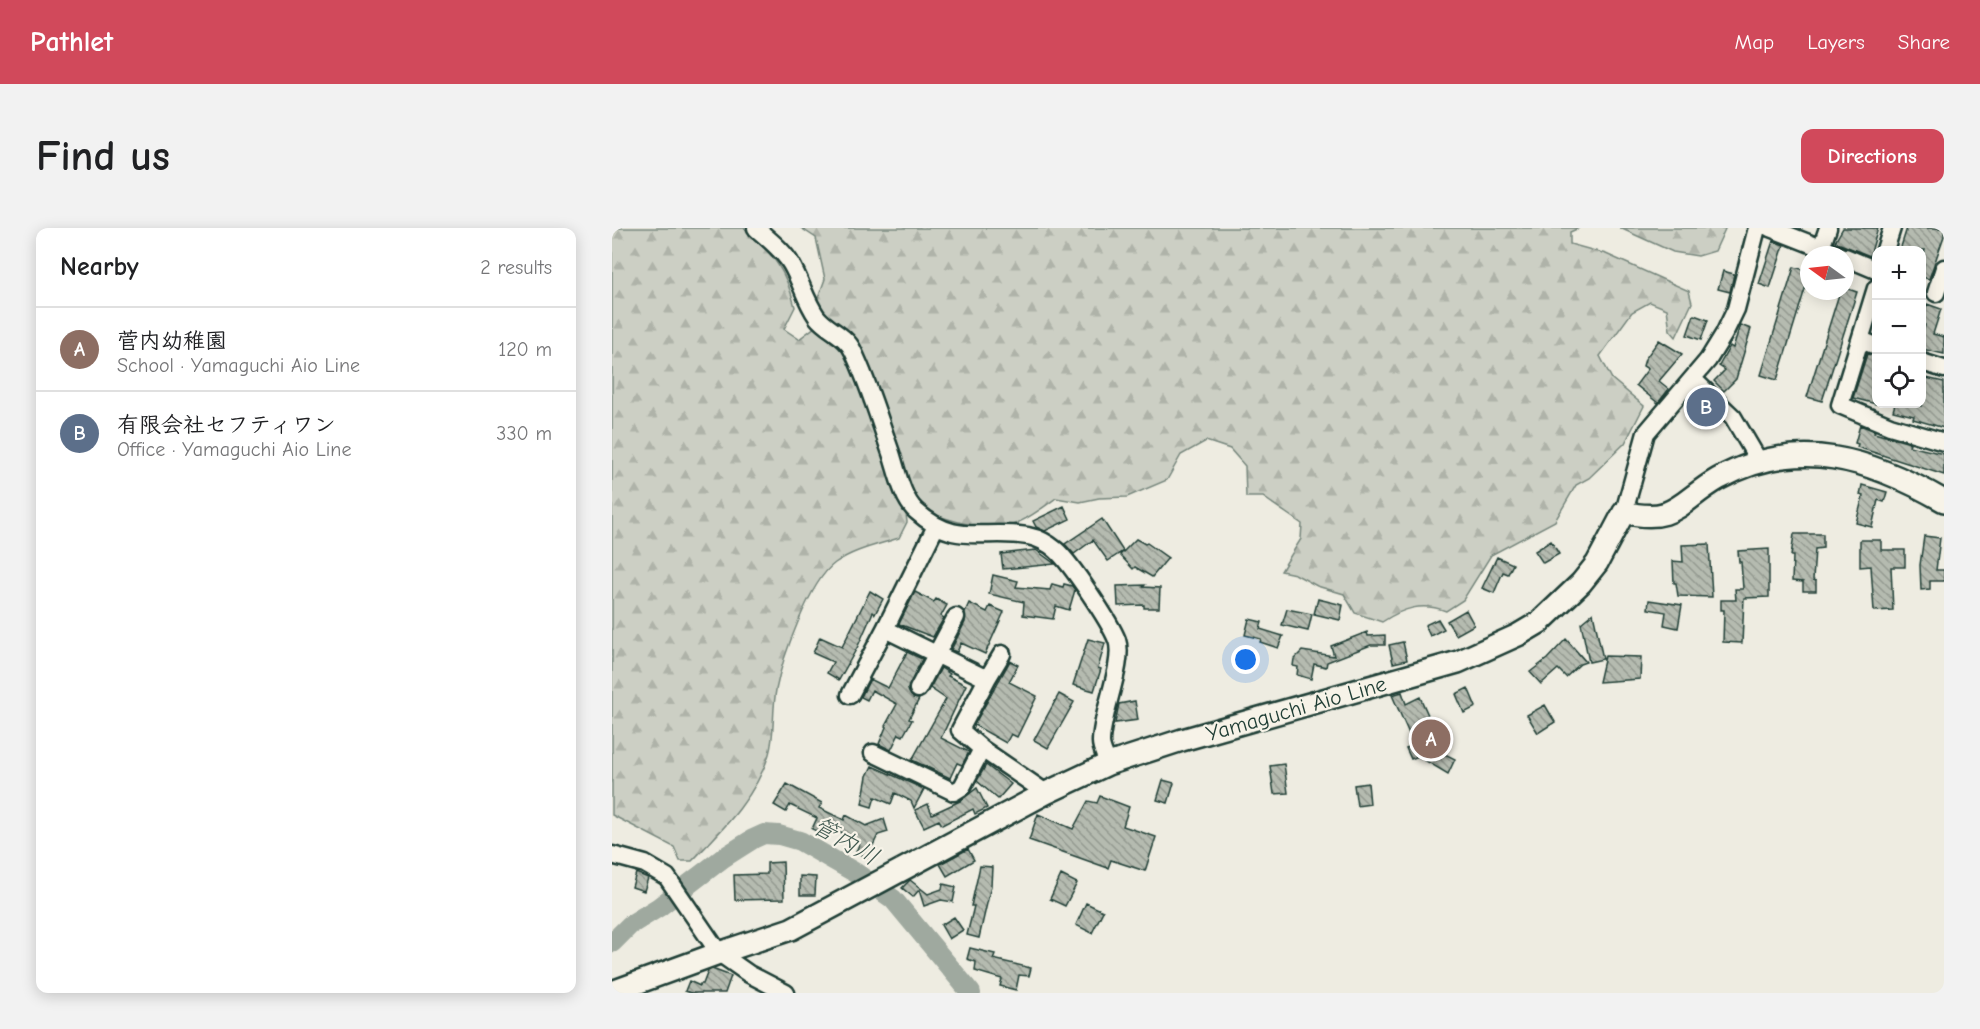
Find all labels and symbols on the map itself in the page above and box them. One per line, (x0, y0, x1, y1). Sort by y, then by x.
north arrow (1800, 246, 1854, 300)
pin: B (1686, 384, 1726, 429)
your location (1231, 645, 1260, 674)
street label: Yamaguchi Aio Line (1203, 671, 1389, 747)
pin: A (1412, 716, 1450, 762)
water label: 管内川 (808, 811, 884, 871)

